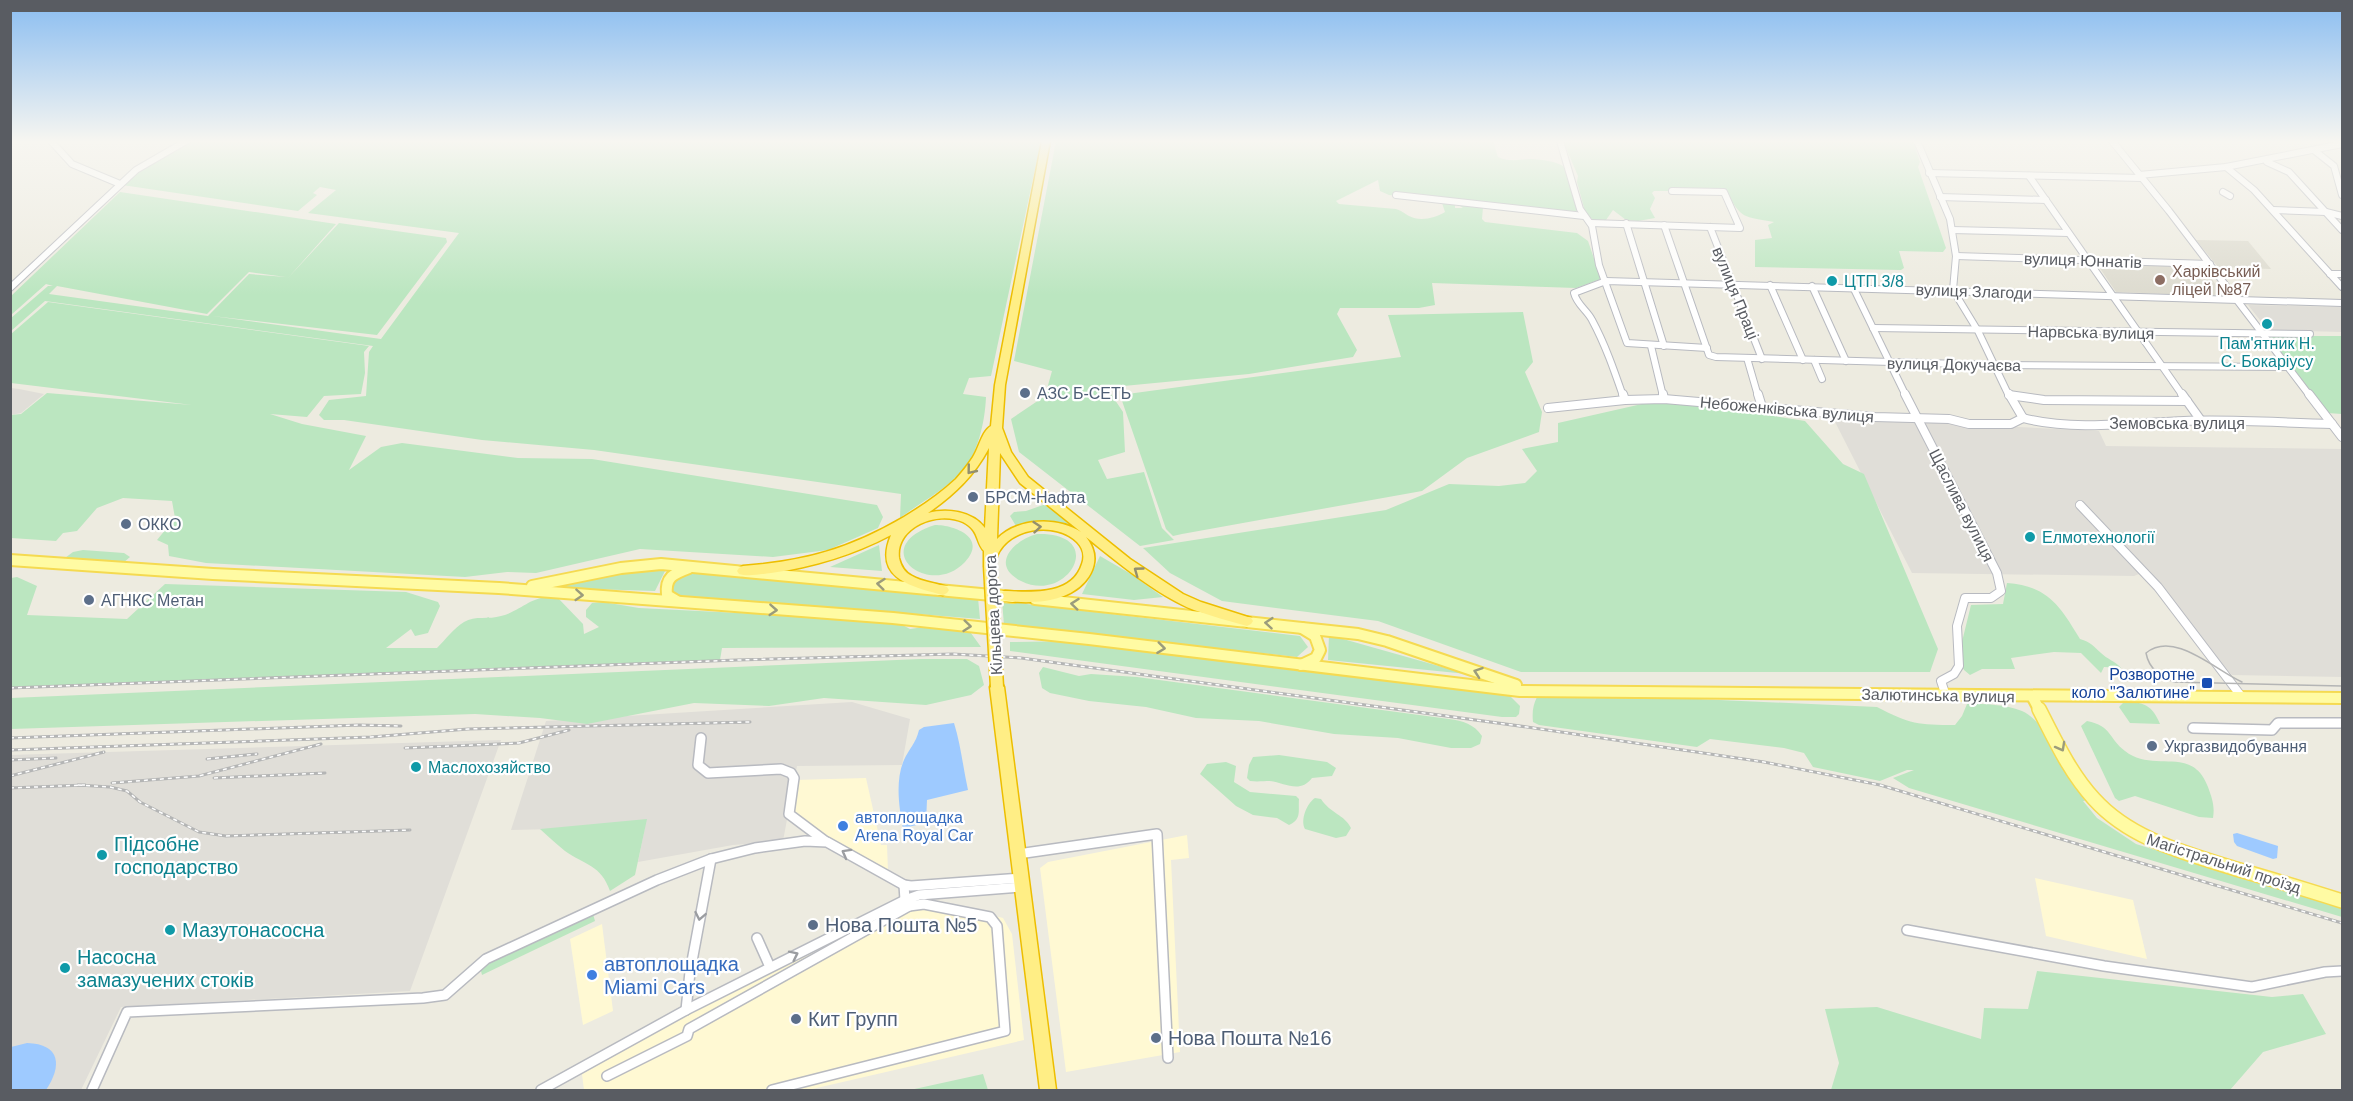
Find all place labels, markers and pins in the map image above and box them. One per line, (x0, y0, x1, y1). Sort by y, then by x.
place label: Харківський ліцей №87 (2172, 263, 2261, 298)
place label: ЦТП 3/8 (1844, 273, 1904, 290)
marker: Харківський ліцей №87 (2153, 273, 2167, 287)
marker: ЦТП 3/8 (1825, 274, 1839, 288)
marker: Пам'ятник Н. С. Бокаріусу (2260, 317, 2274, 331)
place label: Пам'ятник Н. С. Бокаріусу (2219, 335, 2315, 370)
place label: АЗС Б-СЕТЬ (1037, 385, 1131, 402)
marker: АЗС Б-СЕТЬ (1018, 386, 1032, 400)
place label: БРСМ-Нафта (985, 489, 1085, 506)
marker: БРСМ-Нафта (966, 490, 980, 504)
place label: ОККО (138, 516, 181, 533)
marker: ОККО (119, 517, 133, 531)
place label: Елмотехнології (2042, 529, 2155, 546)
marker: Елмотехнології (2023, 530, 2037, 544)
place label: АГНКС Метан (101, 592, 204, 609)
marker: АГНКС Метан (82, 593, 96, 607)
place label: Розворотне коло "Залютине" (2072, 666, 2195, 701)
marker: Розворотне коло "Залютине" (2200, 676, 2214, 690)
place label: Укргазвидобування (2164, 738, 2307, 755)
marker: Укргазвидобування (2145, 739, 2159, 753)
place label: Маслохозяйство (428, 759, 551, 776)
marker: Маслохозяйство (409, 760, 423, 774)
place label: автоплощадка Arena Royal Car (855, 809, 974, 844)
marker: автоплощадка Arena Royal Car (836, 819, 850, 833)
place label: Підсобне господарство (114, 833, 238, 878)
marker: Підсобне господарство (95, 848, 109, 862)
place label: Нова Пошта №5 (825, 914, 977, 936)
marker: Нова Пошта №5 (806, 918, 820, 932)
place label: Мазутонасосна (182, 919, 325, 941)
marker: Мазутонасосна (163, 923, 177, 937)
place label: Насосна замазучених стоків (77, 946, 254, 991)
place label: автоплощадка Miami Cars (604, 953, 740, 998)
marker: Насосна замазучених стоків (58, 961, 72, 975)
marker: автоплощадка Miami Cars (585, 968, 599, 982)
place label: Кит Групп (808, 1008, 898, 1030)
marker: Кит Групп (789, 1012, 803, 1026)
place label: Нова Пошта №16 (1168, 1027, 1332, 1049)
marker: Нова Пошта №16 (1149, 1031, 1163, 1045)

